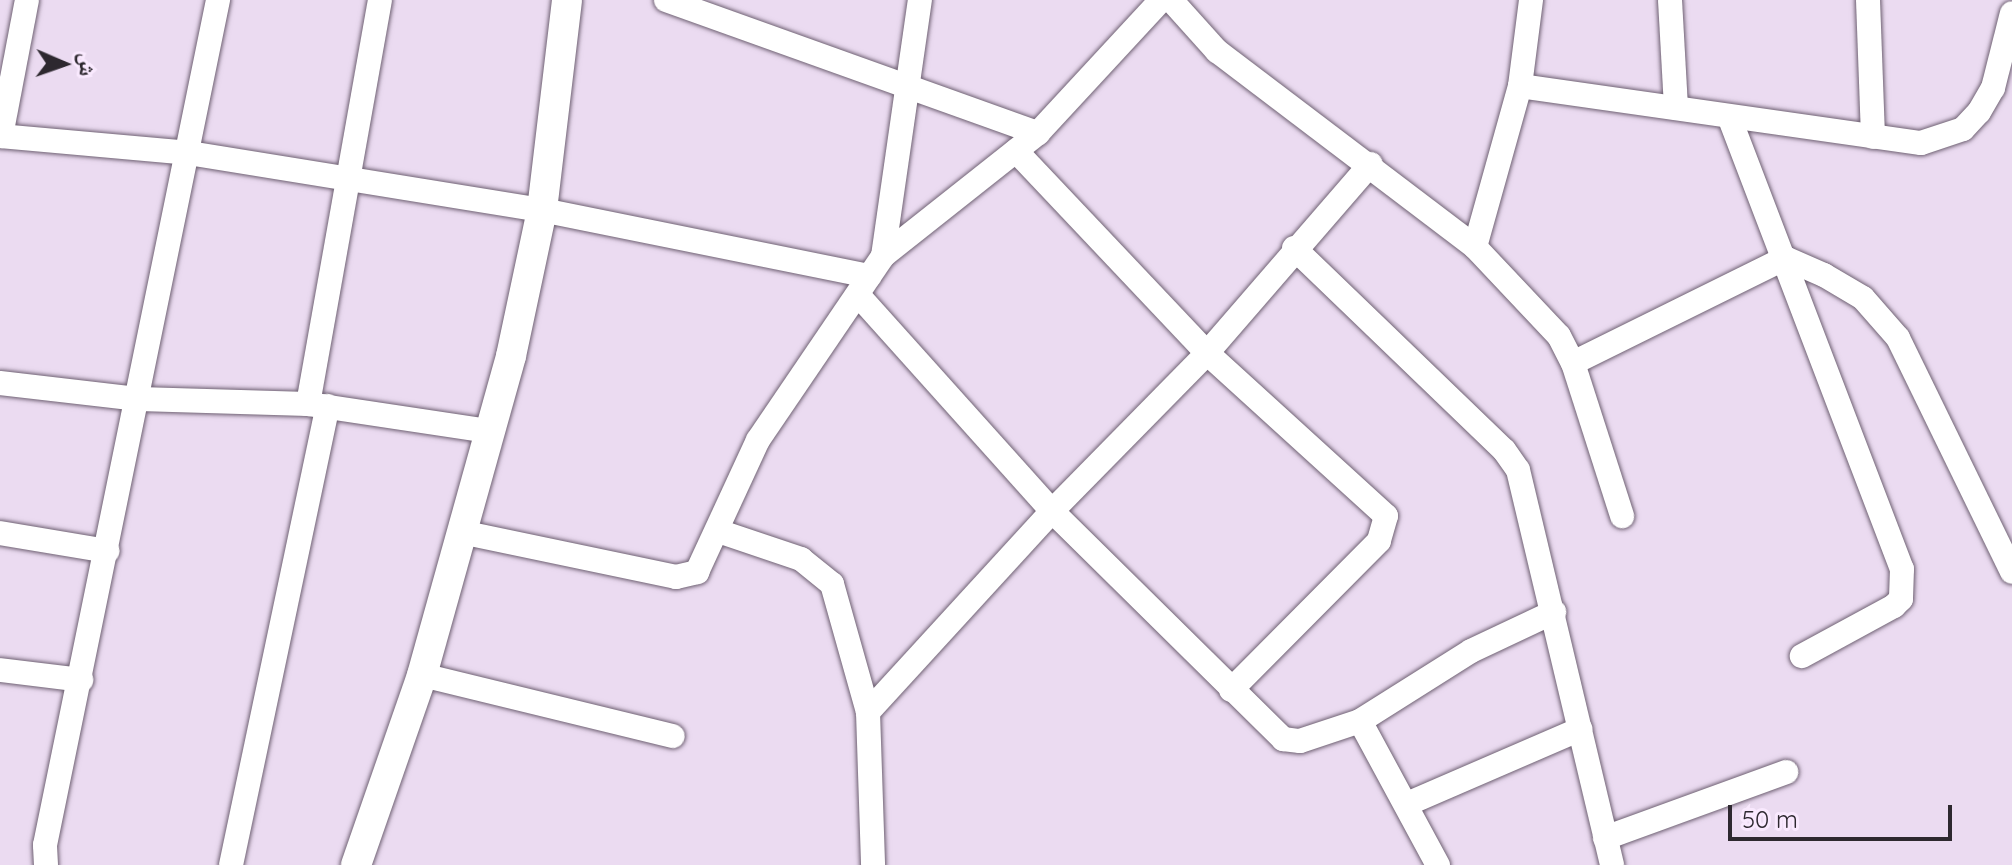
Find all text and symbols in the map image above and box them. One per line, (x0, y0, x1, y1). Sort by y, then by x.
north arrow (24, 24, 104, 104)
text: ش (74, 53, 102, 77)
scale bar (1732, 789, 1956, 839)
text: 50 m (1742, 804, 1798, 834)

